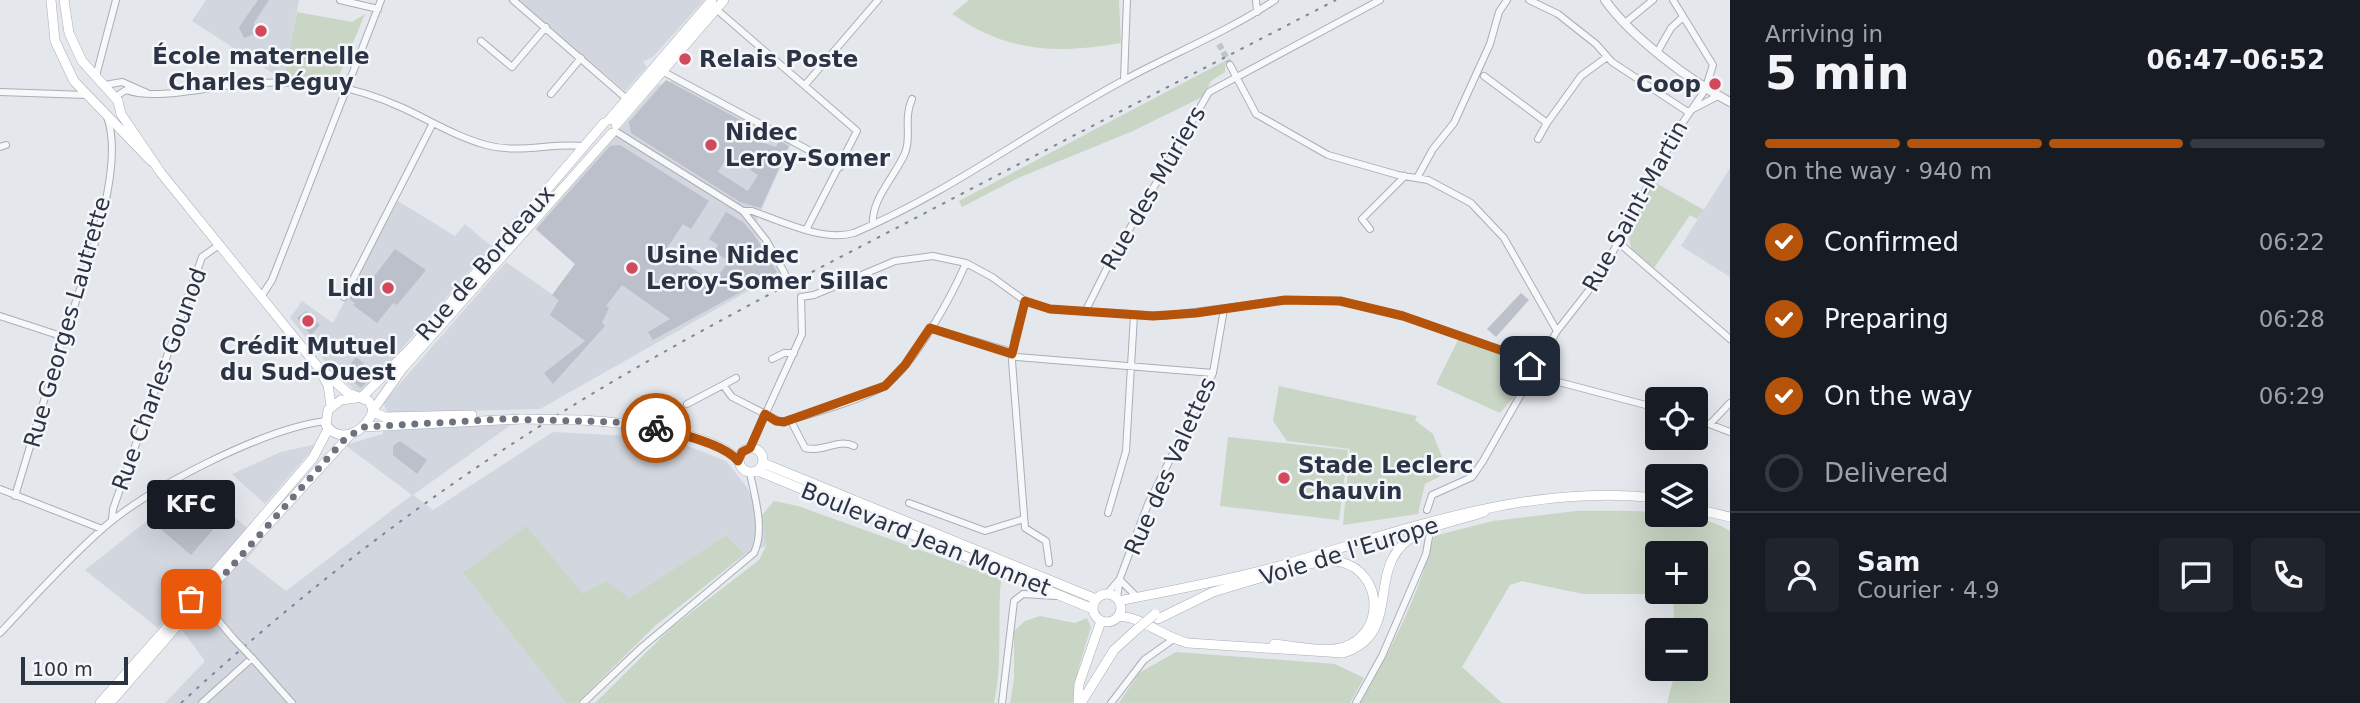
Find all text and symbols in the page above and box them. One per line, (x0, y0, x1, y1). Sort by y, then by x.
text: Arriving in (1765, 21, 1883, 47)
marker: École maternelle Charles Péguy (253, 23, 269, 39)
place label: École maternelle Charles Péguy (152, 42, 370, 95)
text: 06:47–06:52 (2146, 45, 2325, 75)
place label: Relais Poste (699, 46, 858, 72)
text: 5 min (1765, 46, 1909, 100)
marker: Relais Poste (677, 51, 693, 67)
place label: Coop (1636, 71, 1701, 97)
marker: Coop (1707, 76, 1723, 92)
street label: Rue des Mûriers (1096, 101, 1210, 275)
street label: Rue Saint-Martin (1577, 116, 1693, 296)
place label: Nidec Leroy-Somer (725, 119, 891, 171)
marker: Nidec Leroy-Somer (703, 137, 719, 153)
text: On the way · 940 m (1765, 158, 1992, 184)
street label: Rue de Bordeaux (411, 180, 559, 346)
street label: Rue Georges Lautrette (19, 193, 115, 451)
icon: check (1765, 223, 1803, 261)
text: Confirmed (1824, 227, 1959, 257)
text: 06:22 (2259, 229, 2325, 255)
place label: Usine Nidec Leroy-Somer Sillac (646, 242, 889, 294)
marker: Usine Nidec Leroy-Somer Sillac (624, 260, 640, 276)
street label: Rue Charles Gounod (107, 264, 211, 494)
place label: Lidl (327, 275, 374, 301)
marker: Lidl (380, 280, 396, 296)
icon: check (1765, 300, 1803, 338)
text: Preparing (1824, 304, 1949, 334)
text: 06:28 (2259, 306, 2325, 332)
marker: Crédit Mutuel du Sud-Ouest (300, 313, 316, 329)
place label: Crédit Mutuel du Sud-Ouest (219, 333, 397, 385)
pin (1500, 336, 1560, 396)
icon: home (1511, 347, 1549, 385)
street label: Rue des Valettes (1119, 373, 1221, 559)
icon: check (1765, 377, 1803, 415)
text: On the way (1824, 381, 1973, 411)
text: 06:29 (2259, 383, 2325, 409)
map controls (1645, 387, 1708, 681)
button: locate (1645, 387, 1708, 450)
courier (621, 393, 691, 463)
icon: bike (637, 409, 675, 447)
place label: Stade Leclerc Chauvin (1298, 452, 1474, 504)
text: Delivered (1824, 458, 1948, 488)
button: layers (1645, 464, 1708, 527)
marker: Stade Leclerc Chauvin (1276, 470, 1292, 486)
street label: Boulevard Jean Monnet (797, 477, 1055, 601)
callout: KFC (147, 480, 235, 529)
text: KFC (166, 491, 216, 517)
street label: Voie de l'Europe (1256, 511, 1442, 591)
button: person (1765, 538, 1839, 612)
button: chat (2159, 538, 2233, 612)
button: phone (2251, 538, 2325, 612)
button: + (1645, 541, 1708, 604)
text: Sam (1857, 547, 1920, 577)
pin (161, 569, 221, 629)
text: Courier · 4.9 (1857, 577, 2000, 603)
icon: bag (172, 580, 210, 618)
button: − (1645, 618, 1708, 681)
scale bar (21, 654, 128, 686)
text: 100 m (32, 658, 93, 680)

